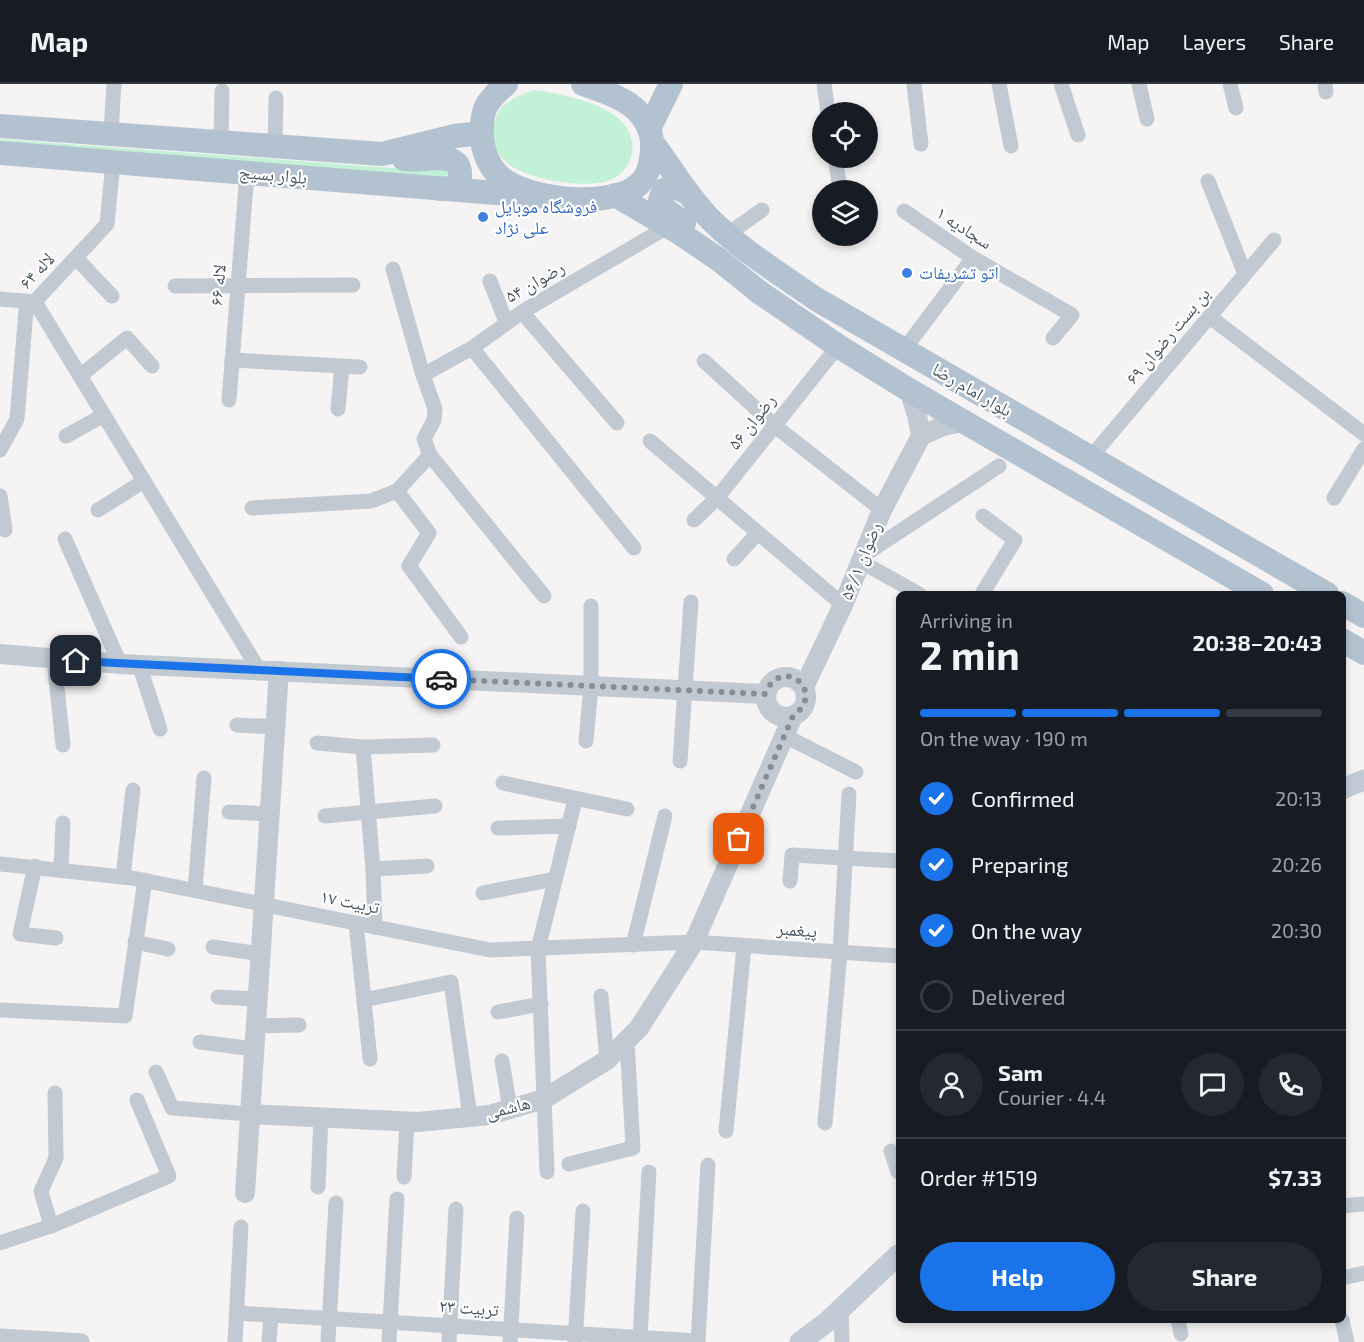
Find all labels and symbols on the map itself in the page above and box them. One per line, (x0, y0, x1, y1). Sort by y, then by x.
street label: بلوار بسیج (238, 160, 308, 190)
place label: فروشگاه موبایل علی نژاد (495, 195, 597, 239)
street label: سجادیه ۱ (932, 201, 997, 254)
marker: فروشگاه موبایل علی نژاد (476, 210, 490, 224)
street label: لاله ۶۴ (14, 248, 58, 293)
street label: رضوان ۵۴ (501, 255, 568, 308)
place label: اتو تشریفات (919, 261, 999, 283)
street label: لاله ۶۶ (204, 263, 230, 307)
marker: اتو تشریفات (900, 266, 914, 280)
street label: بن بست رضوان ۶۹ (1120, 282, 1215, 389)
street label: بلوار امام رضا (928, 357, 1016, 423)
street label: رضوان ۵۶ (723, 389, 781, 454)
street label: رضوان ۵۶/۱ (835, 518, 887, 603)
pin (50, 635, 101, 686)
courier (411, 649, 471, 709)
pin (713, 813, 764, 864)
street label: تربیت ۱۷ (319, 885, 382, 918)
street label: پیغمبر (775, 917, 818, 943)
street label: هاشمی (483, 1091, 533, 1124)
street label: تربیت ۲۳ (438, 1294, 500, 1321)

